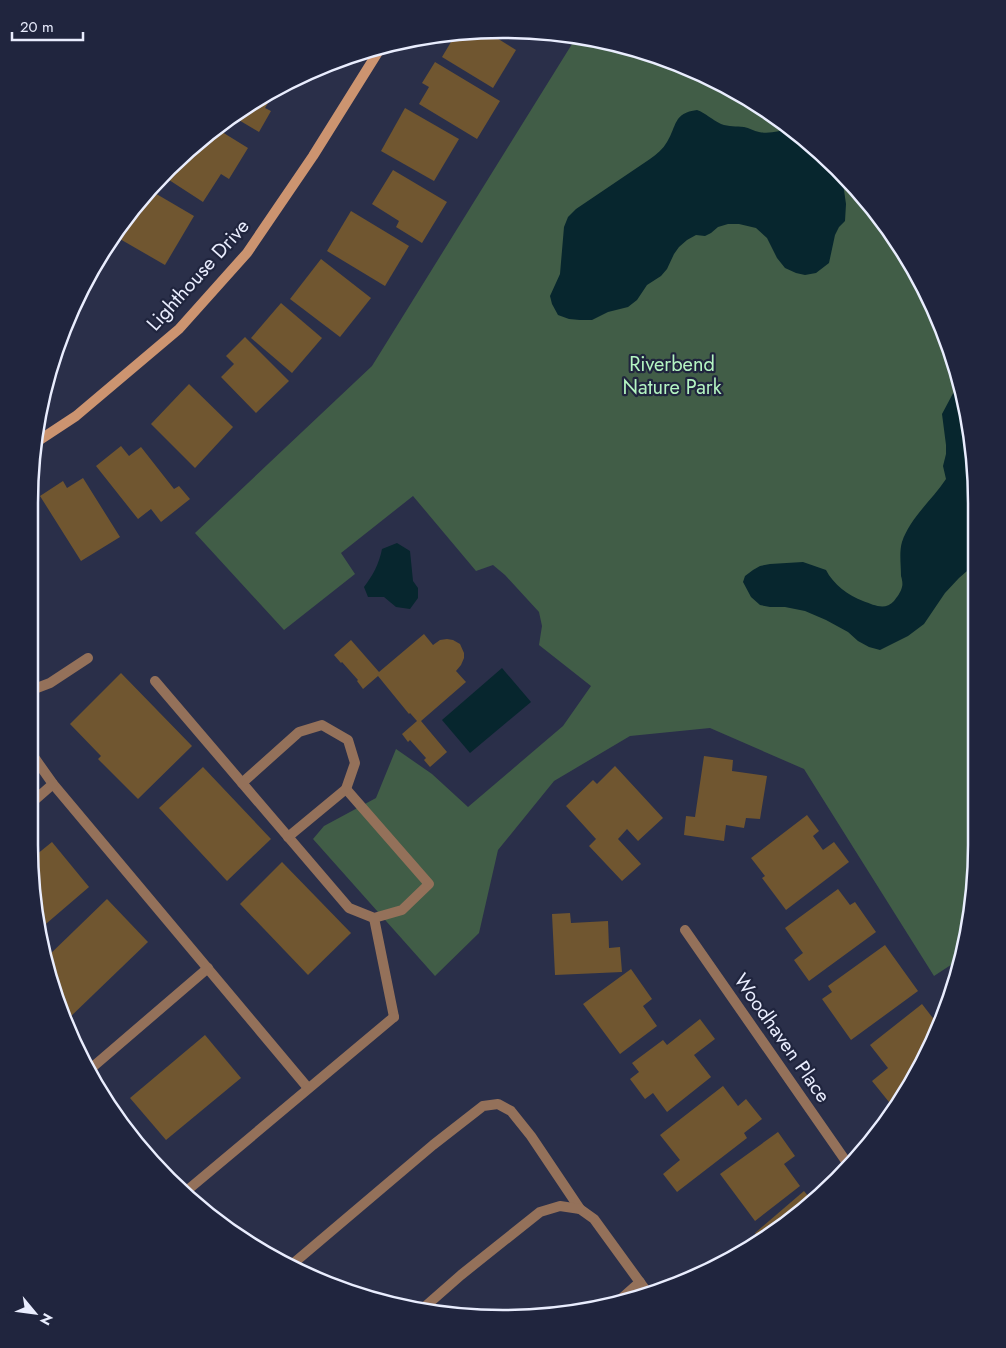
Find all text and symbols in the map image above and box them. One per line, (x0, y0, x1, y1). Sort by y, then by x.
scale bar (12, 10, 84, 42)
text: 20 m (20, 16, 54, 38)
street label: Lighthouse Drive (140, 213, 256, 337)
park label: Riverbend Nature Park (623, 350, 722, 402)
street label: Woodhaven Place (727, 968, 837, 1108)
north arrow (10, 1288, 60, 1338)
text: N (35, 1310, 58, 1329)

